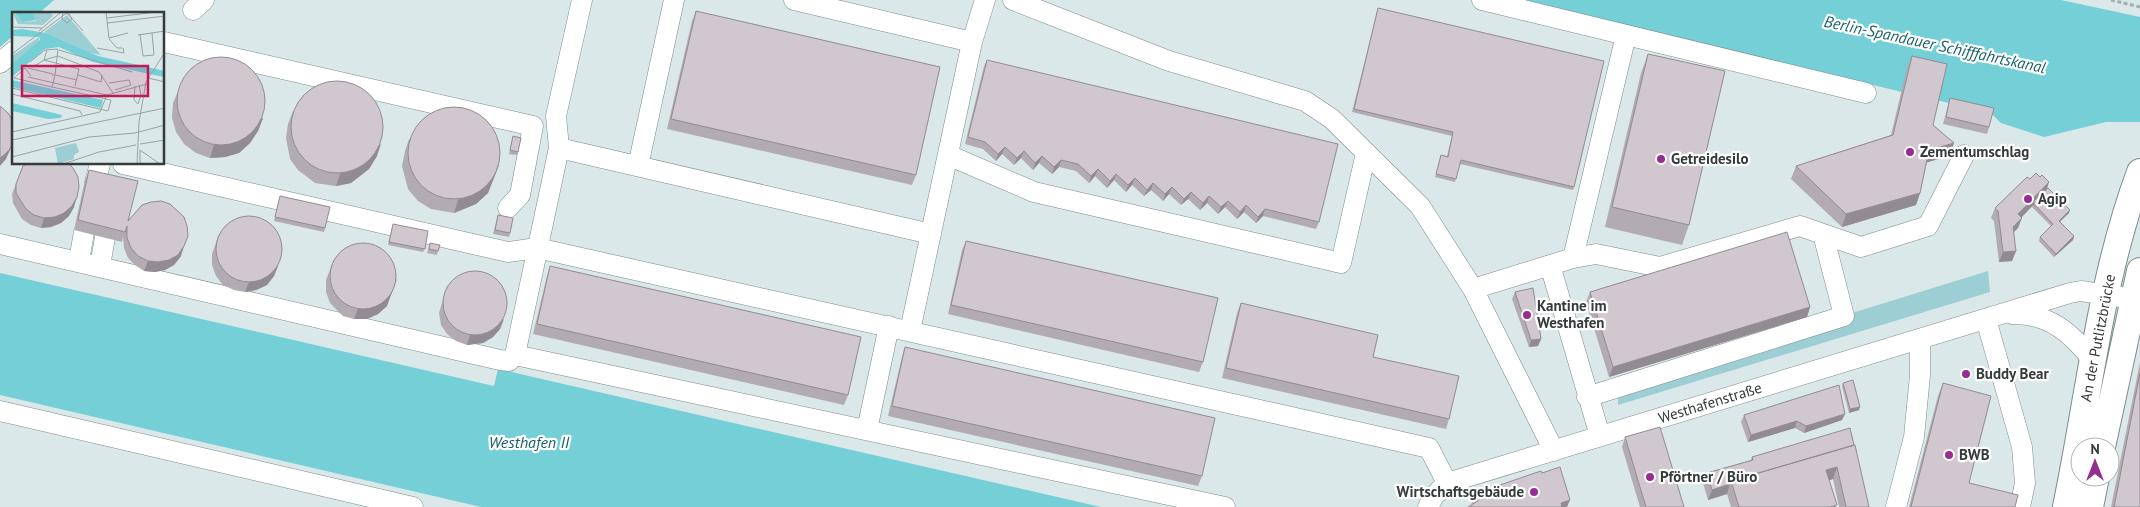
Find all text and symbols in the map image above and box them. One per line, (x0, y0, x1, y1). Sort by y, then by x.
water label: Berlin-Spandauer Schifffahrtskanal (1822, 11, 2048, 77)
inset map (12, 12, 165, 165)
place label: Zementumschlag (1920, 142, 2029, 161)
marker: Zementumschlag (1904, 146, 1916, 158)
place label: Getreidesilo (1671, 149, 1748, 168)
marker: Getreidesilo (1655, 153, 1667, 165)
place label: Agip (2038, 189, 2067, 208)
marker: Agip (2022, 193, 2034, 205)
street label: An der Putlitzbrücke (2076, 272, 2119, 403)
place label: Kantine im Westhafen (1537, 296, 1607, 332)
marker: Kantine im Westhafen (1521, 309, 1533, 321)
place label: Buddy Bear (1976, 364, 2049, 383)
marker: Buddy Bear (1960, 368, 1972, 380)
street label: Westhafenstraße (1656, 378, 1764, 427)
water label: Westhafen II (489, 432, 570, 452)
north arrow (2070, 437, 2120, 487)
text: N (2090, 440, 2100, 458)
place label: BWB (1959, 445, 1990, 464)
marker: BWB (1943, 449, 1955, 461)
place label: Pförtner / Büro (1660, 467, 1757, 486)
marker: Pförtner / Büro (1644, 471, 1656, 483)
place label: Wirtschaftsgebäude (1396, 482, 1524, 501)
marker: Wirtschaftsgebäude (1528, 486, 1540, 498)

